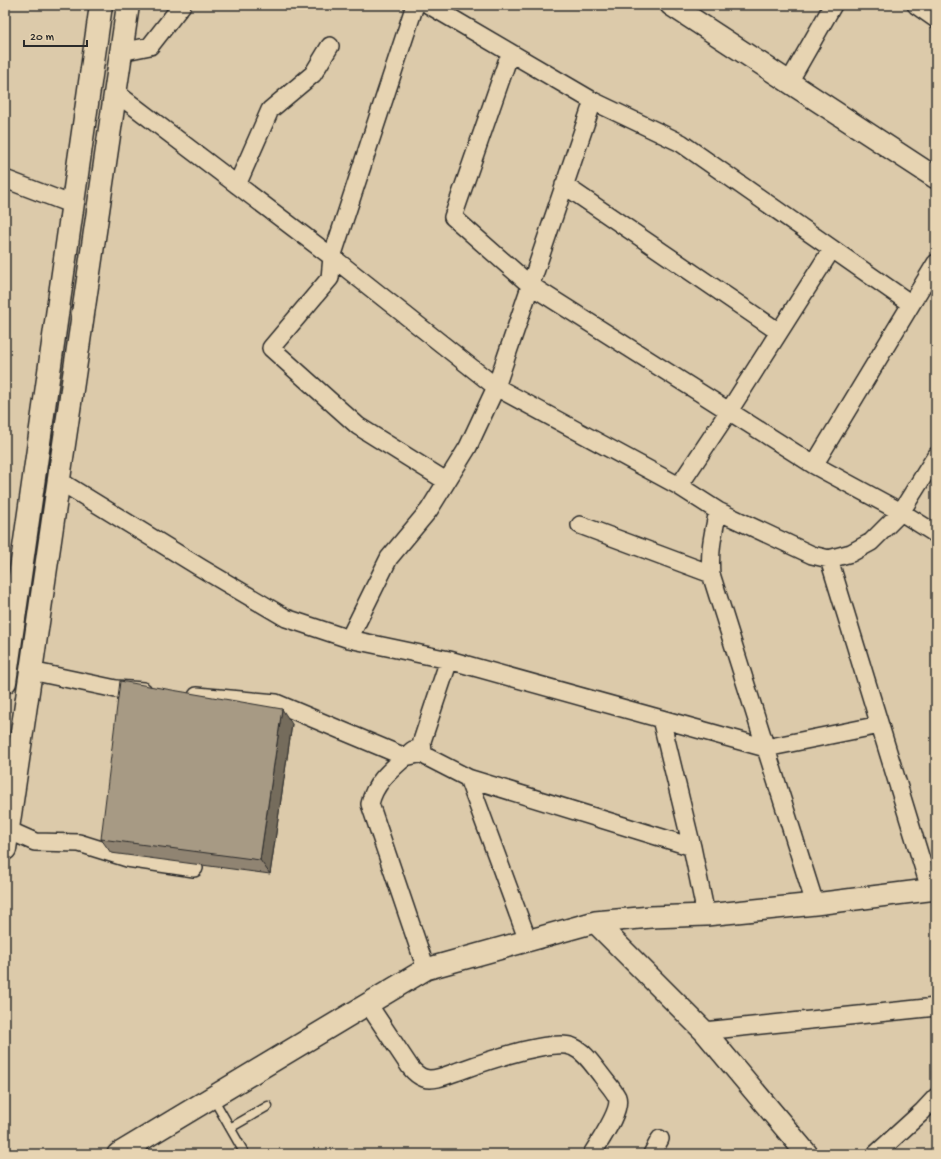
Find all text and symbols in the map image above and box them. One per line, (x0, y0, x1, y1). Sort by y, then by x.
scale bar (24, 22, 87, 48)
text: 20 m (30, 31, 55, 45)

